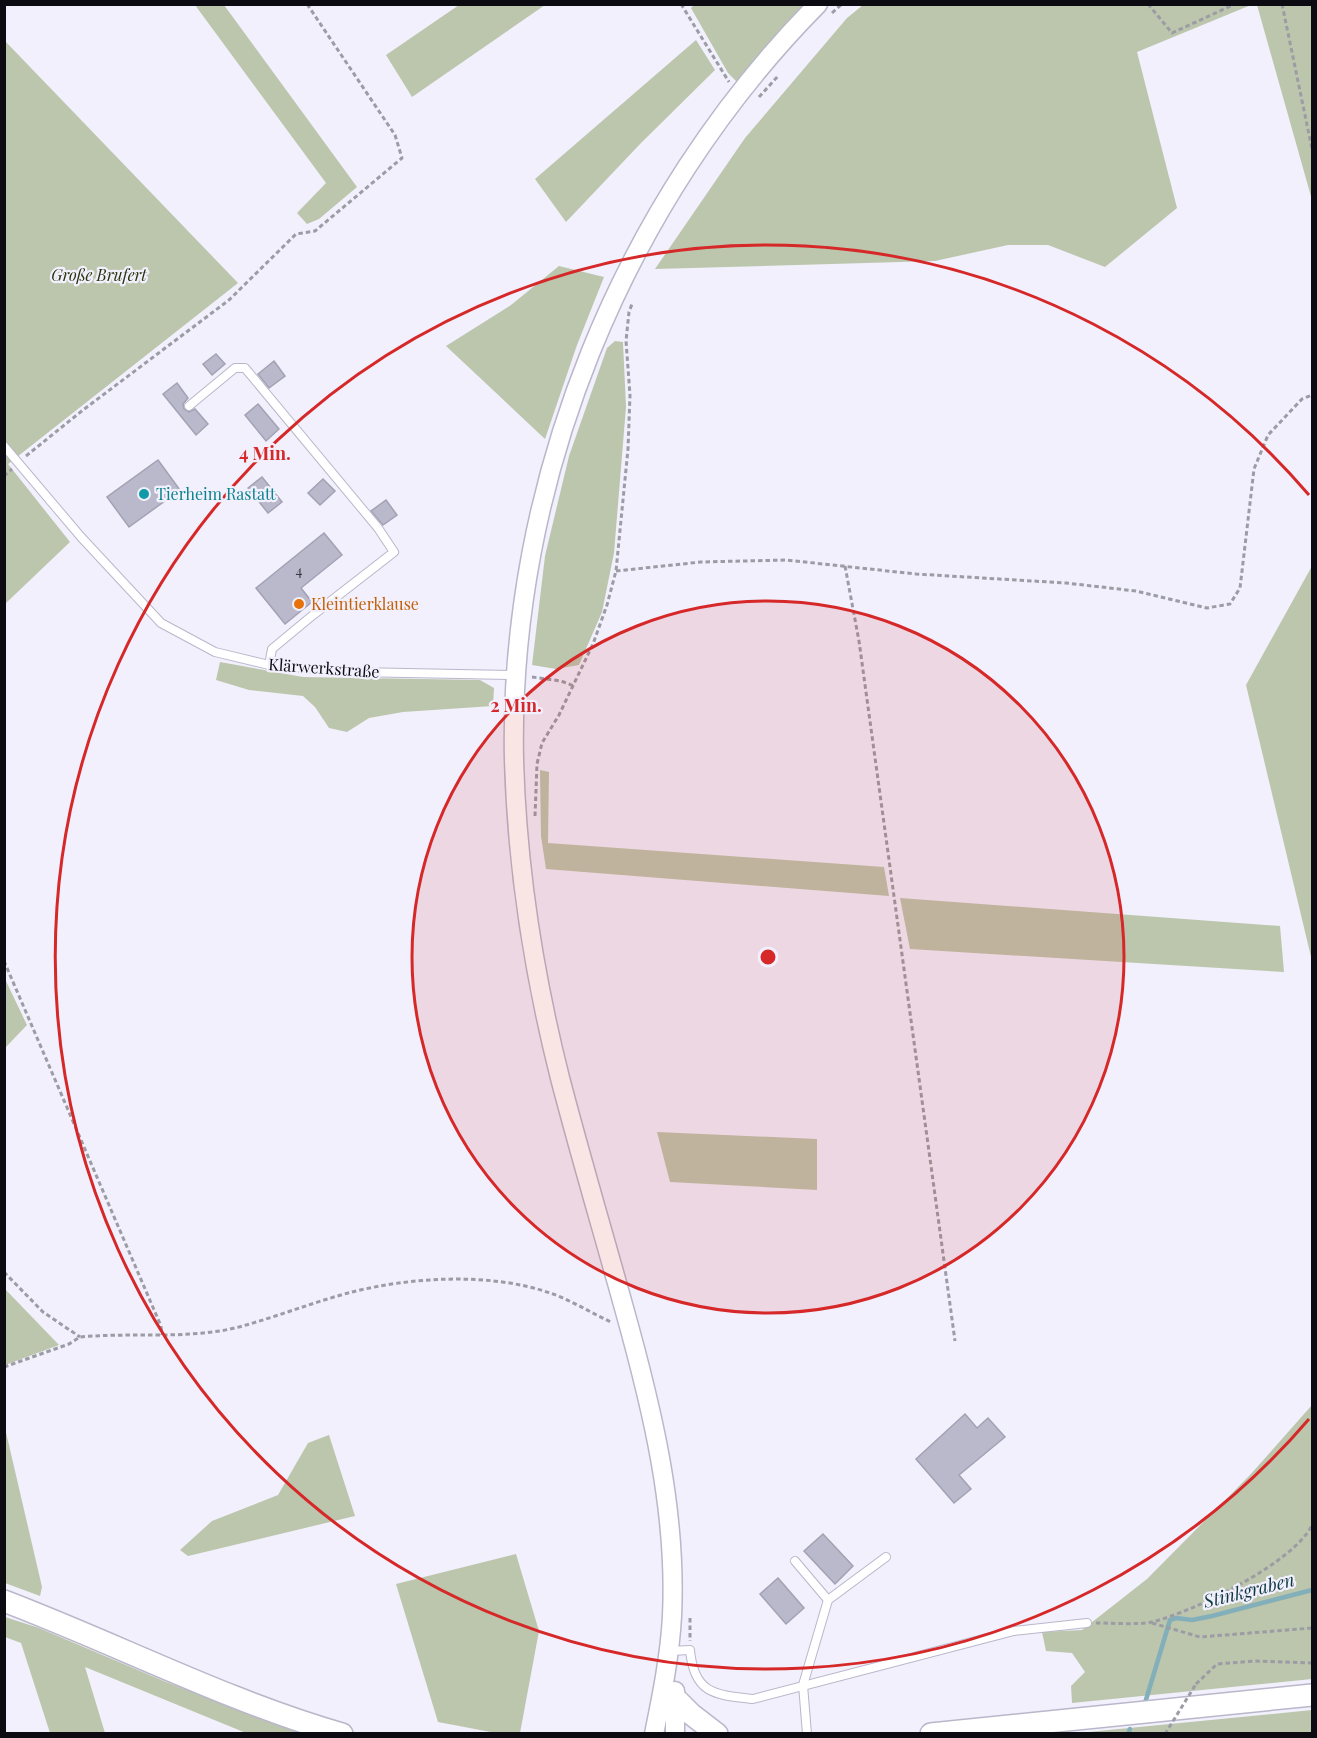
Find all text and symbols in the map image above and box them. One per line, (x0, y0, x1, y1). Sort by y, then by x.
park label: Große Brufert (51, 264, 147, 285)
text: 4 Min. (239, 441, 291, 465)
place label: Tierheim Rastatt (156, 483, 276, 504)
marker: Tierheim Rastatt (137, 487, 151, 501)
house number: 4 (296, 561, 303, 580)
place label: Kleintierklause (311, 593, 419, 614)
marker: Kleintierklause (292, 597, 306, 611)
street label: Klärwerkstraße (268, 653, 380, 682)
text: 2 Min. (490, 693, 542, 717)
centre of rings (758, 947, 778, 967)
water label: Stinkgraben (1200, 1567, 1297, 1613)

